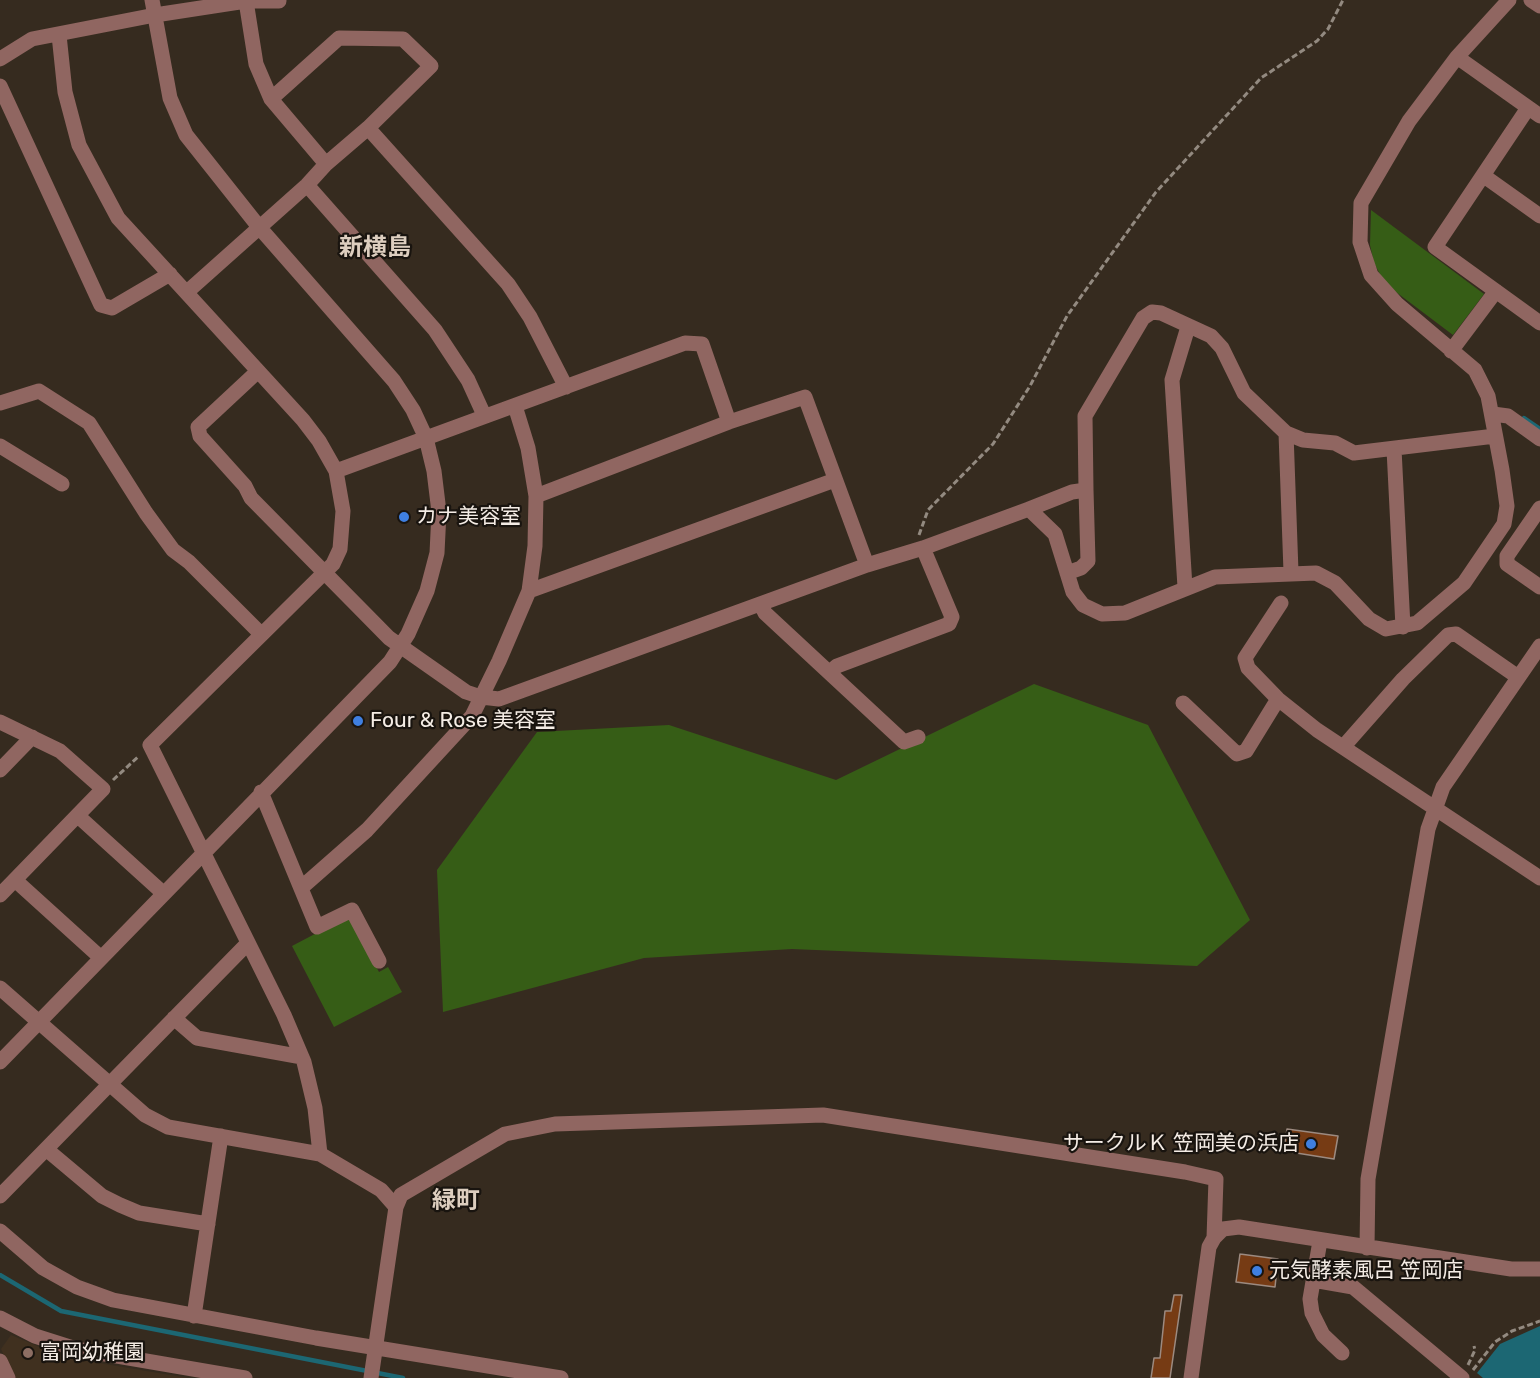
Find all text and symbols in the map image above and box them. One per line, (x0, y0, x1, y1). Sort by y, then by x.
district label: 新横島 (339, 234, 411, 262)
place label: カナ美容室 (416, 504, 521, 530)
marker: カナ美容室 (397, 510, 411, 524)
place label: Four & Rose 美容室 (370, 708, 556, 734)
marker: Four & Rose 美容室 (351, 714, 365, 728)
place label: サークルＫ 笠岡美の浜店 (1063, 1131, 1299, 1157)
marker: サークルＫ 笠岡美の浜店 (1304, 1137, 1318, 1151)
district label: 緑町 (432, 1187, 480, 1215)
place label: 元気酵素風呂 笠岡店 (1269, 1258, 1463, 1284)
marker: 元気酵素風呂 笠岡店 (1250, 1264, 1264, 1278)
place label: 富岡幼稚園 (40, 1340, 145, 1366)
marker: 富岡幼稚園 (21, 1346, 35, 1360)

